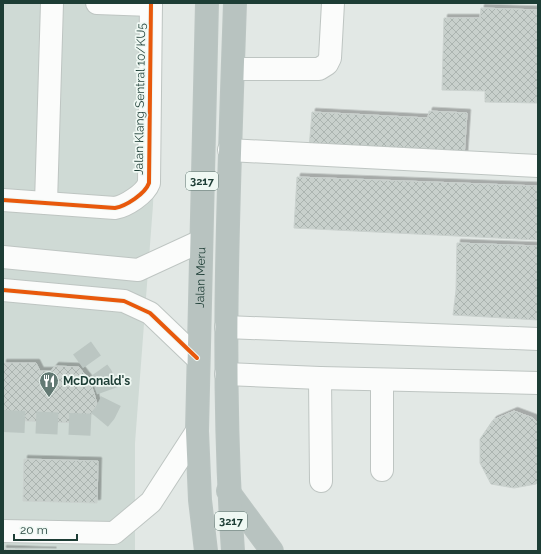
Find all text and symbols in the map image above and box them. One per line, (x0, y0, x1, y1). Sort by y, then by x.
street label: Jalan Klang Sentral 10/KU5 (132, 22, 148, 175)
road number: 3217 (186, 172, 218, 190)
street label: Jalan Meru (193, 247, 208, 308)
restaurant icon: McDonald's (38, 370, 60, 398)
place label: McDonald's (63, 374, 130, 388)
road number: 3217 (215, 512, 247, 530)
scale bar (14, 516, 77, 542)
text: 20 m (20, 523, 48, 537)

